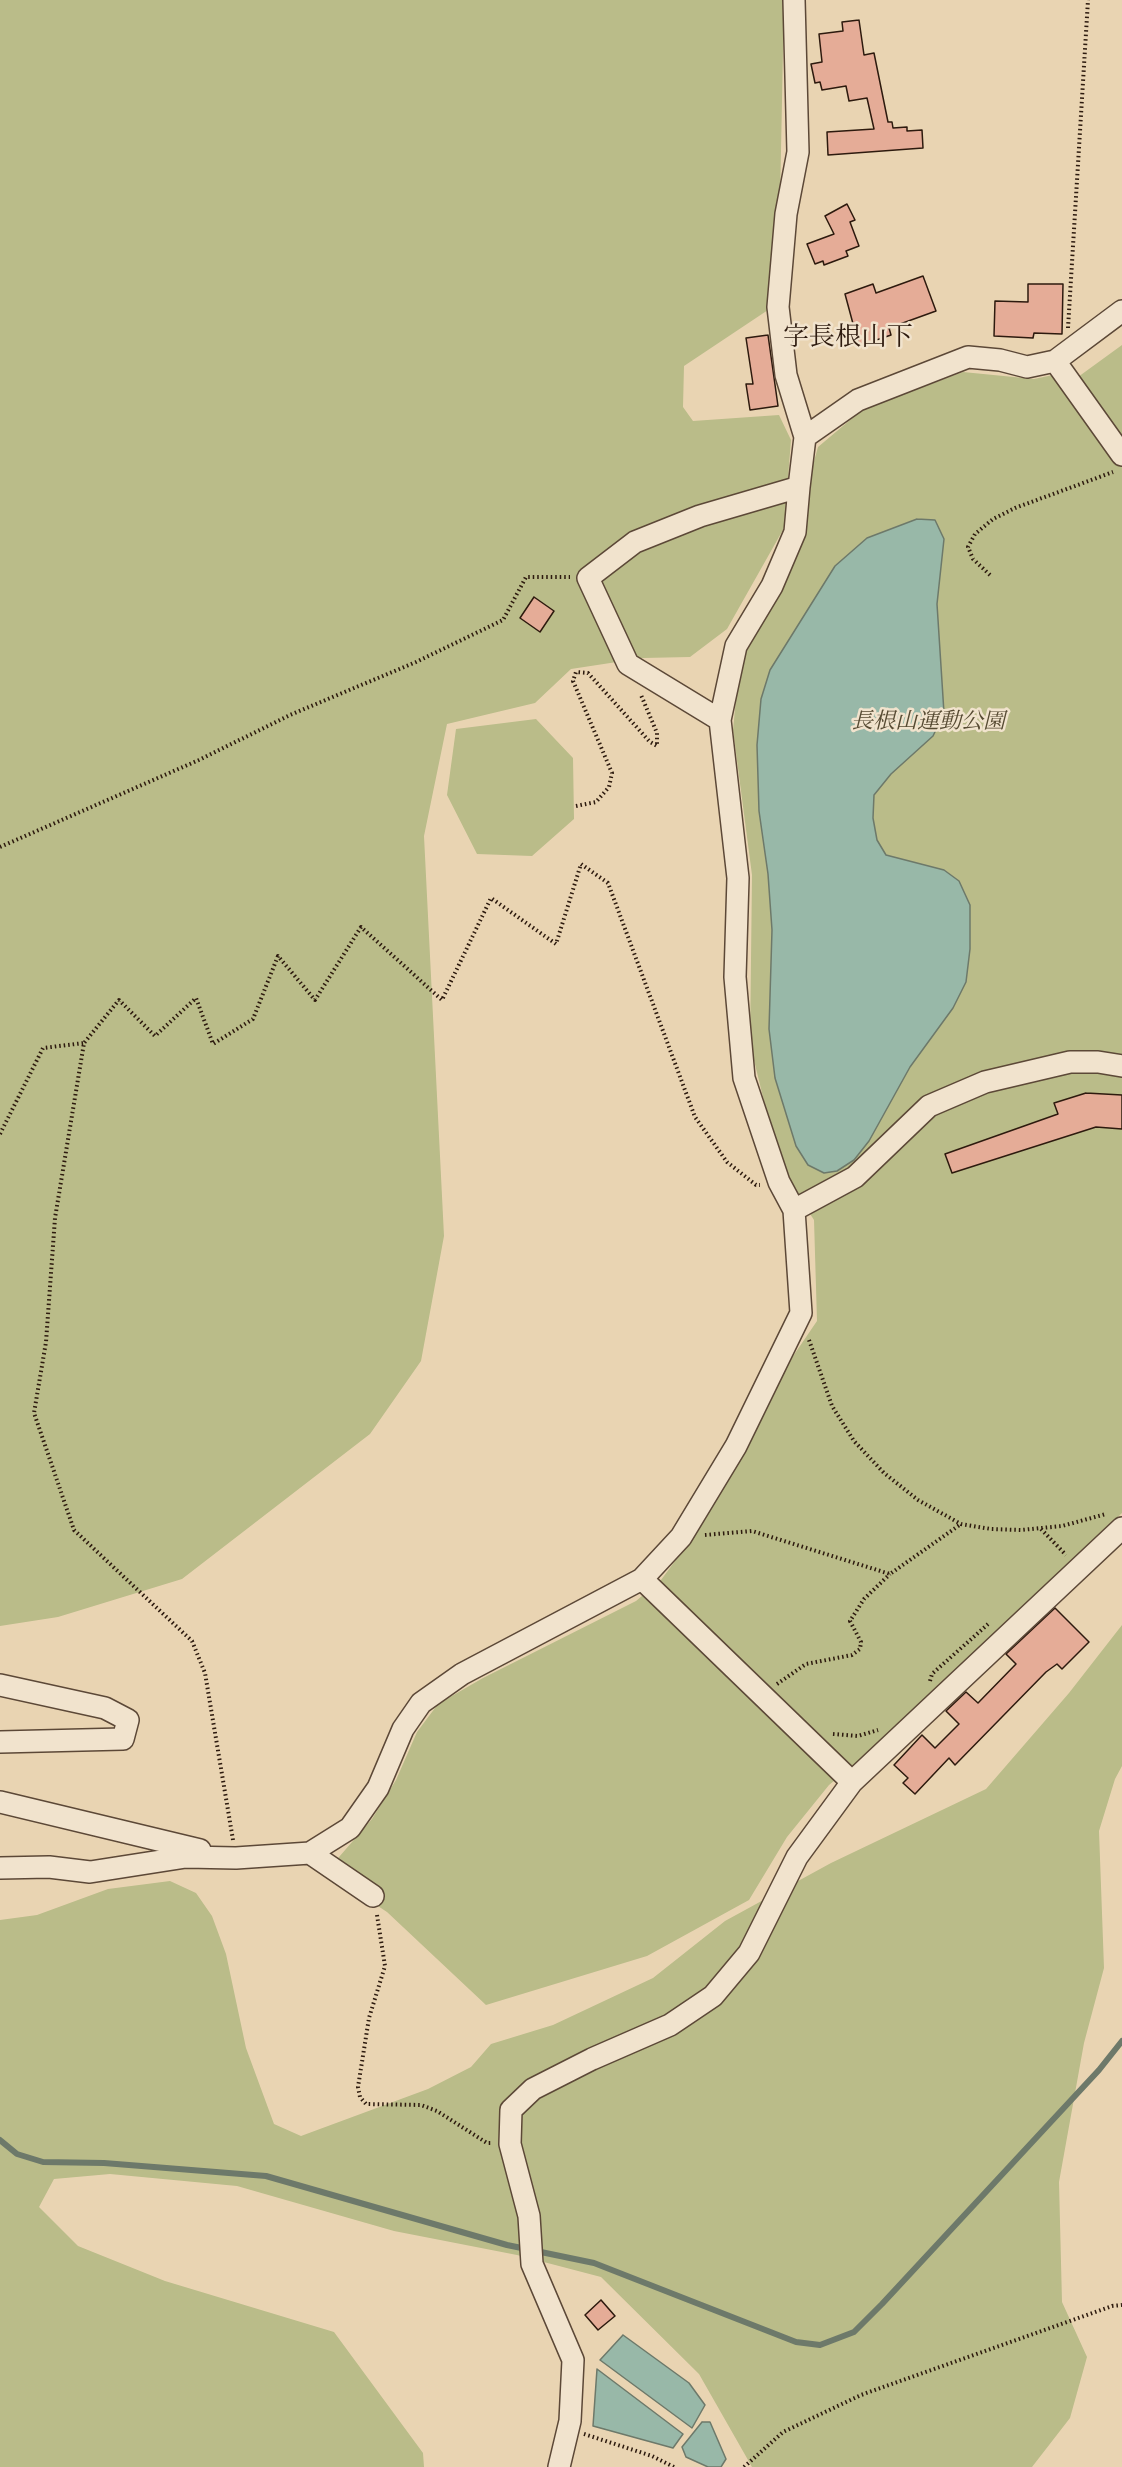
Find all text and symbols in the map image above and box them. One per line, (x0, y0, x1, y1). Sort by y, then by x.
district label: 字長根山下 (783, 325, 913, 357)
park label: 長根山運動公園 (851, 711, 1005, 737)

